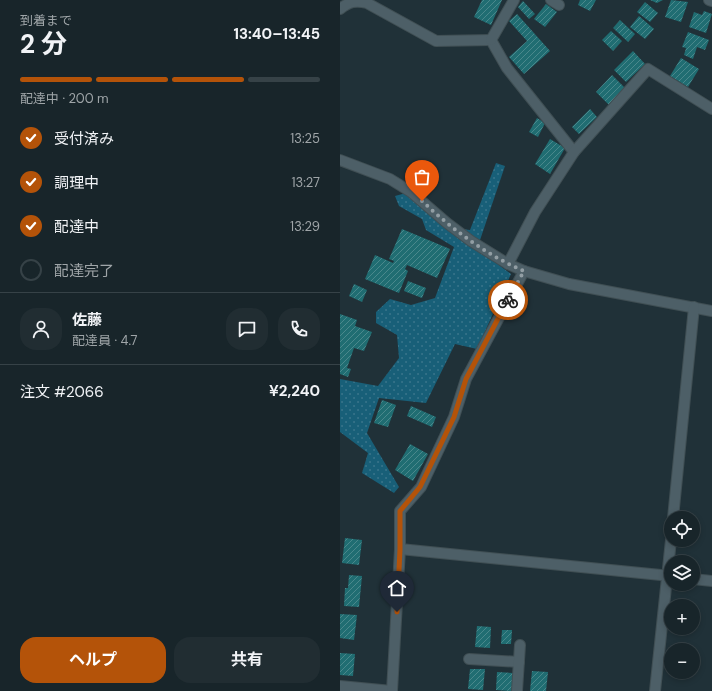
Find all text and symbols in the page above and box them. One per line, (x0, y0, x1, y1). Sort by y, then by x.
text: 到着まで (20, 12, 72, 29)
text: 13:40–13:45 (234, 24, 320, 44)
text: 2 分 (20, 27, 67, 61)
text: 配達中 · 200 m (20, 90, 109, 107)
icon: check (20, 127, 42, 149)
text: 受付済み (54, 129, 114, 149)
text: 13:25 (290, 130, 320, 147)
pin (405, 160, 439, 201)
icon: bag (411, 166, 433, 188)
icon: check (20, 171, 42, 193)
text: 調理中 (54, 173, 99, 193)
text: 13:27 (291, 174, 320, 191)
icon: check (20, 215, 42, 237)
text: 配達中 (54, 217, 99, 237)
text: 13:29 (290, 218, 320, 235)
text: 配達完了 (54, 261, 114, 281)
courier (488, 280, 528, 320)
icon: bike (497, 289, 519, 311)
button: person (20, 308, 62, 350)
button: chat (226, 308, 268, 350)
button: phone (278, 308, 320, 350)
text: 佐藤 (72, 310, 102, 330)
text: 配達員 · 4.7 (72, 332, 138, 349)
text: ¥2,240 (269, 381, 320, 401)
text: 注文 #2066 (20, 382, 104, 402)
map controls (664, 511, 700, 679)
button: locate (664, 511, 700, 547)
button: layers (664, 555, 700, 591)
pin (380, 571, 414, 612)
icon: home (386, 577, 408, 599)
button: + (664, 599, 700, 635)
button: ヘルプ (20, 637, 166, 683)
button: 共有 (174, 637, 320, 683)
button: − (664, 643, 700, 679)

